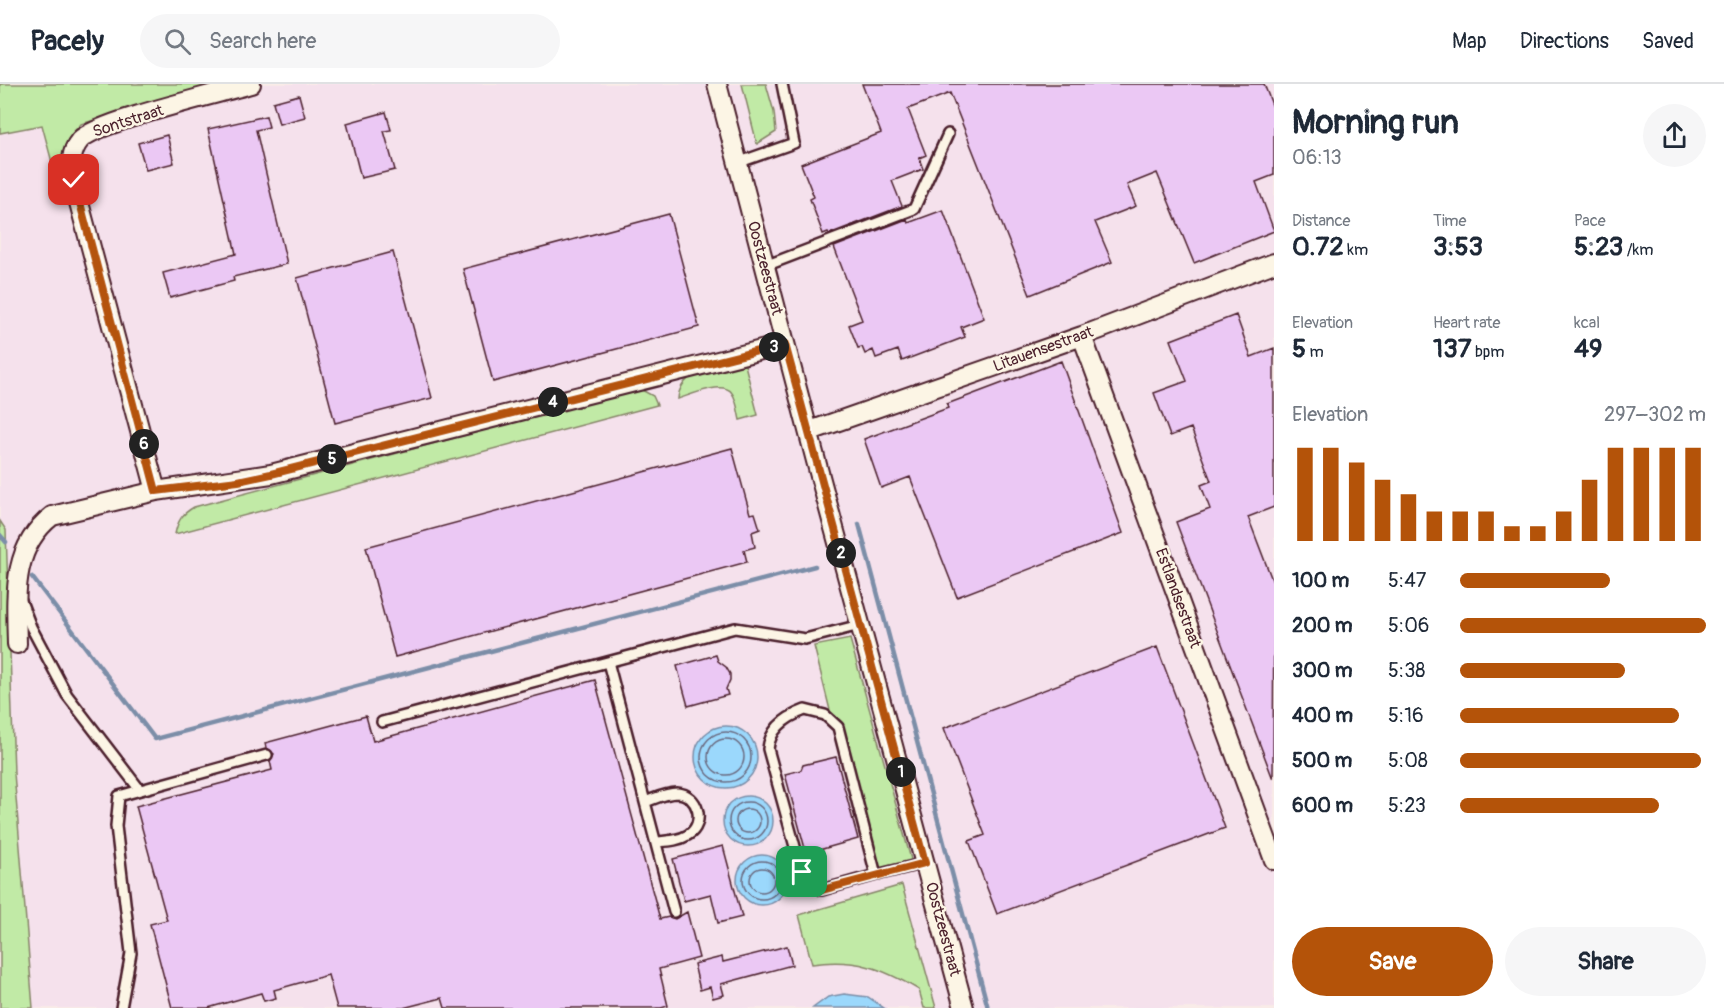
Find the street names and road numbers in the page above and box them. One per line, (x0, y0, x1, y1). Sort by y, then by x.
street label: Sontstraat (90, 100, 166, 142)
street label: Oostzeestraat (743, 219, 787, 318)
street label: Litauensestraat (990, 321, 1096, 376)
street label: Estlandsestraat (1151, 545, 1206, 651)
street label: Oostzeestraat (921, 880, 965, 979)

